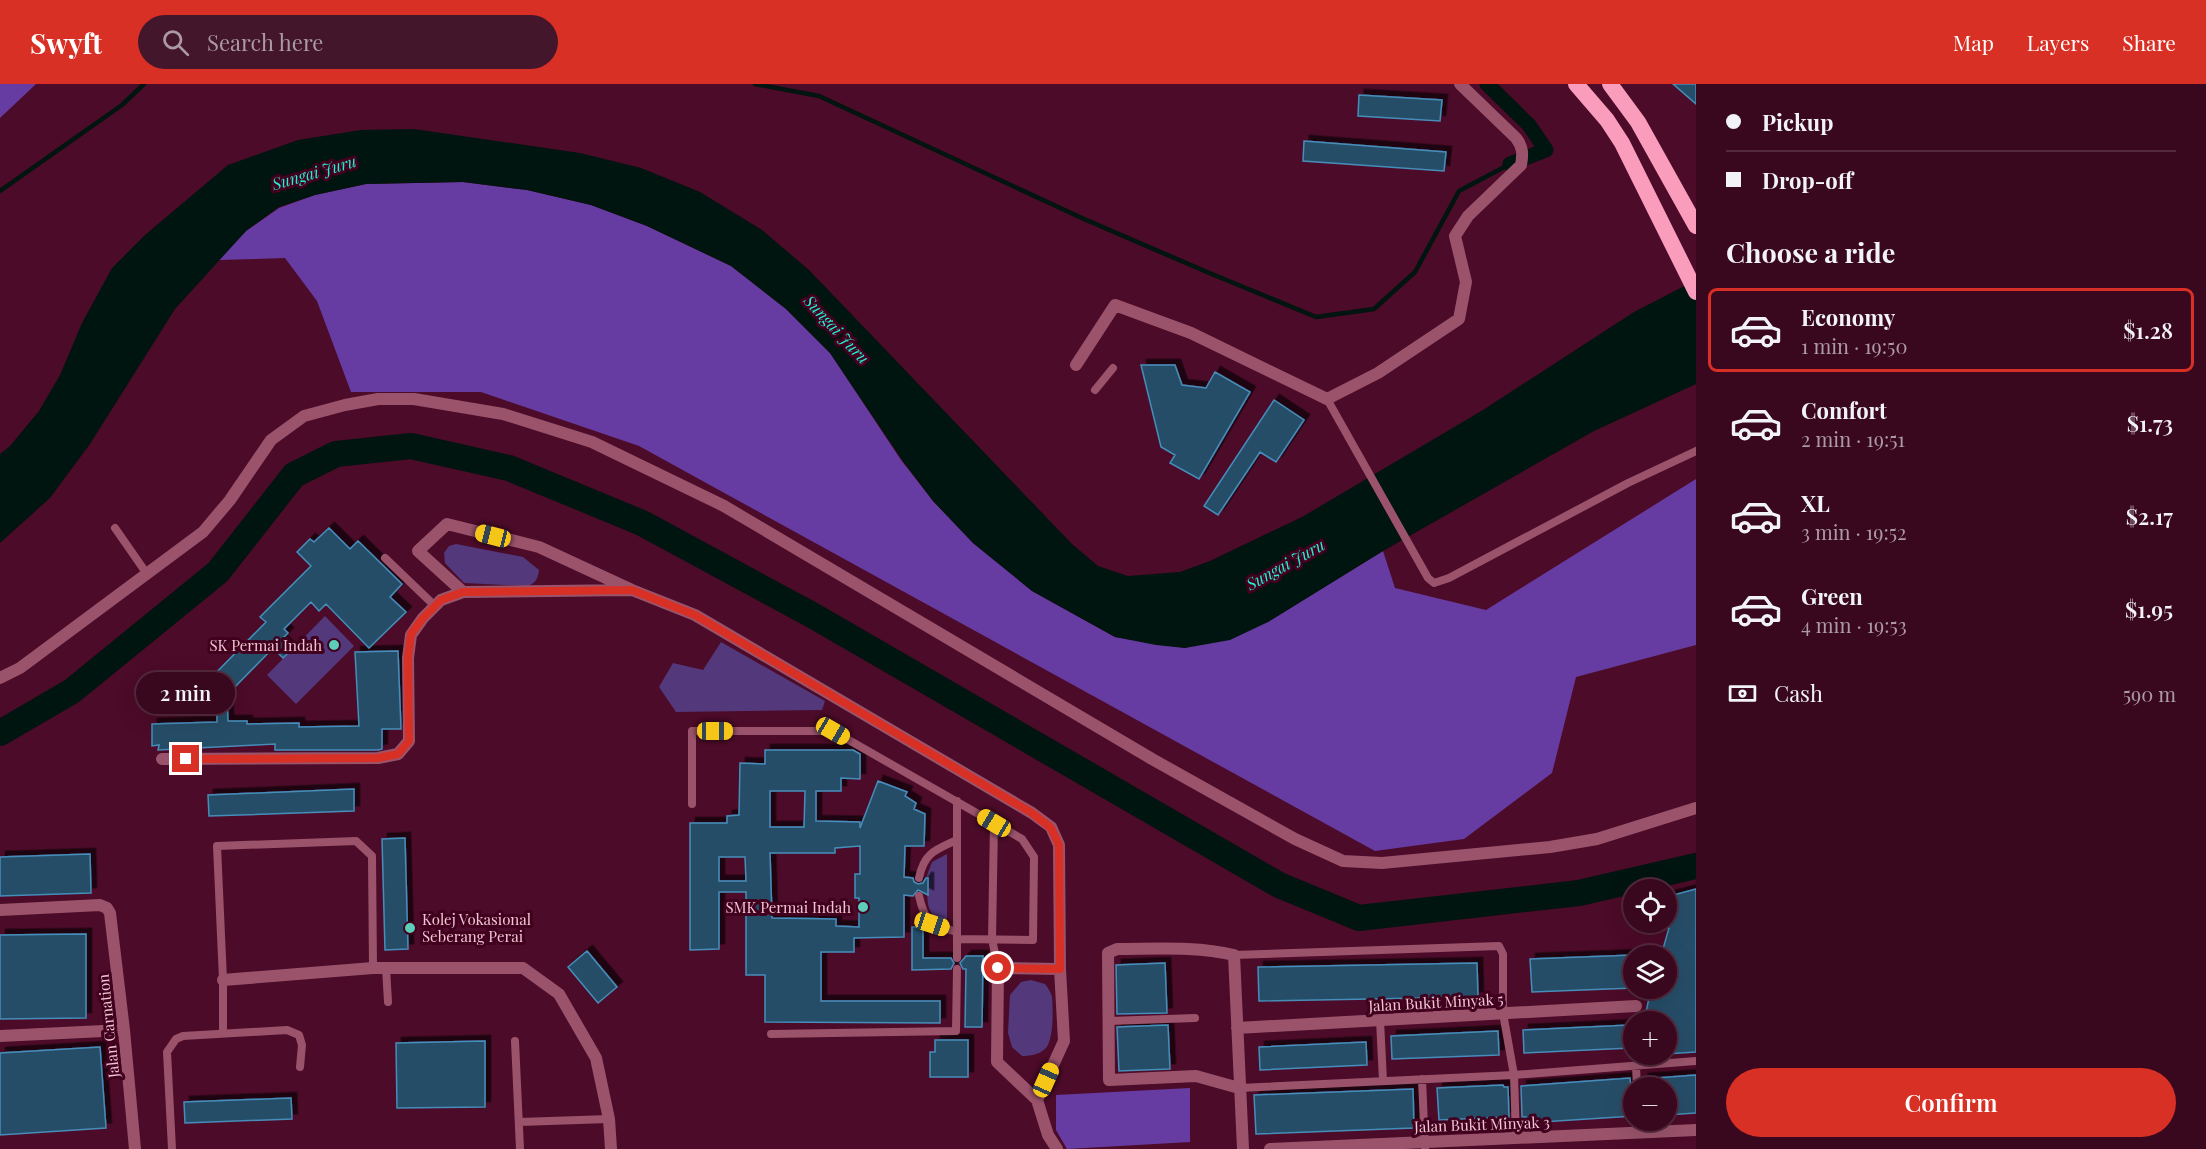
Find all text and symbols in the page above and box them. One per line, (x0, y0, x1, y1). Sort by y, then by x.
search box (138, 15, 558, 69)
text: Swyft (30, 24, 102, 61)
icon: search (159, 26, 192, 59)
text: Search here (207, 27, 323, 57)
text: Map (1953, 28, 1994, 56)
text: Layers (2027, 28, 2089, 56)
text: Share (2122, 28, 2176, 56)
text: Pickup (1762, 107, 1833, 137)
water label: Sungai Juru (268, 150, 359, 194)
text: Drop-off (1762, 165, 1853, 195)
text: Choose a ride (1726, 234, 1895, 270)
water label: Sungai Juru (799, 289, 874, 368)
text: Economy (1801, 302, 1895, 332)
icon: car (1729, 303, 1783, 357)
text: $1.28 (2123, 315, 2173, 345)
text: 1 min · 19:50 (1801, 332, 1907, 359)
text: Comfort (1801, 395, 1887, 425)
icon: car (1729, 396, 1783, 450)
text: $1.73 (2127, 408, 2173, 438)
text: 2 min · 19:51 (1801, 425, 1905, 452)
text: XL (1801, 488, 1830, 518)
icon: car (1729, 489, 1783, 543)
text: $2.17 (2126, 501, 2173, 531)
text: 3 min · 19:52 (1801, 518, 1907, 545)
car (473, 523, 513, 549)
water label: Sungai Juru (1241, 534, 1328, 595)
text: Green (1801, 581, 1863, 611)
icon: car (1729, 582, 1783, 636)
text: $1.95 (2125, 594, 2173, 624)
text: 4 min · 19:53 (1801, 611, 1907, 638)
place label: SK Permai Indah (209, 635, 322, 655)
marker: SK Permai Indah (327, 638, 341, 652)
callout: 2 min (136, 672, 236, 714)
icon: cash (1726, 677, 1759, 710)
text: Cash (1774, 678, 1823, 708)
text: 2 min (160, 679, 211, 706)
text: 590 m (2123, 680, 2176, 707)
car (813, 714, 853, 748)
car (697, 722, 733, 740)
route end (172, 745, 199, 772)
car (974, 806, 1014, 840)
map controls (1623, 879, 1677, 1131)
button: locate (1623, 879, 1677, 933)
place label: SMK Permai Indah (725, 897, 851, 917)
marker: SMK Permai Indah (856, 900, 870, 914)
place label: Kolej Vokasional Seberang Perai (422, 909, 531, 946)
car (912, 910, 952, 938)
marker: Kolej Vokasional Seberang Perai (403, 921, 417, 935)
button: layers (1623, 945, 1677, 999)
route start (984, 954, 1011, 981)
street label: Jalan Carnation (93, 973, 123, 1080)
street label: Jalan Bukit Minyak 5 (1367, 988, 1504, 1016)
button: + (1623, 1011, 1677, 1065)
car (1030, 1060, 1062, 1100)
button: Confirm (1726, 1068, 2176, 1137)
button: − (1623, 1077, 1677, 1131)
street label: Jalan Bukit Minyak 3 (1413, 1112, 1550, 1136)

